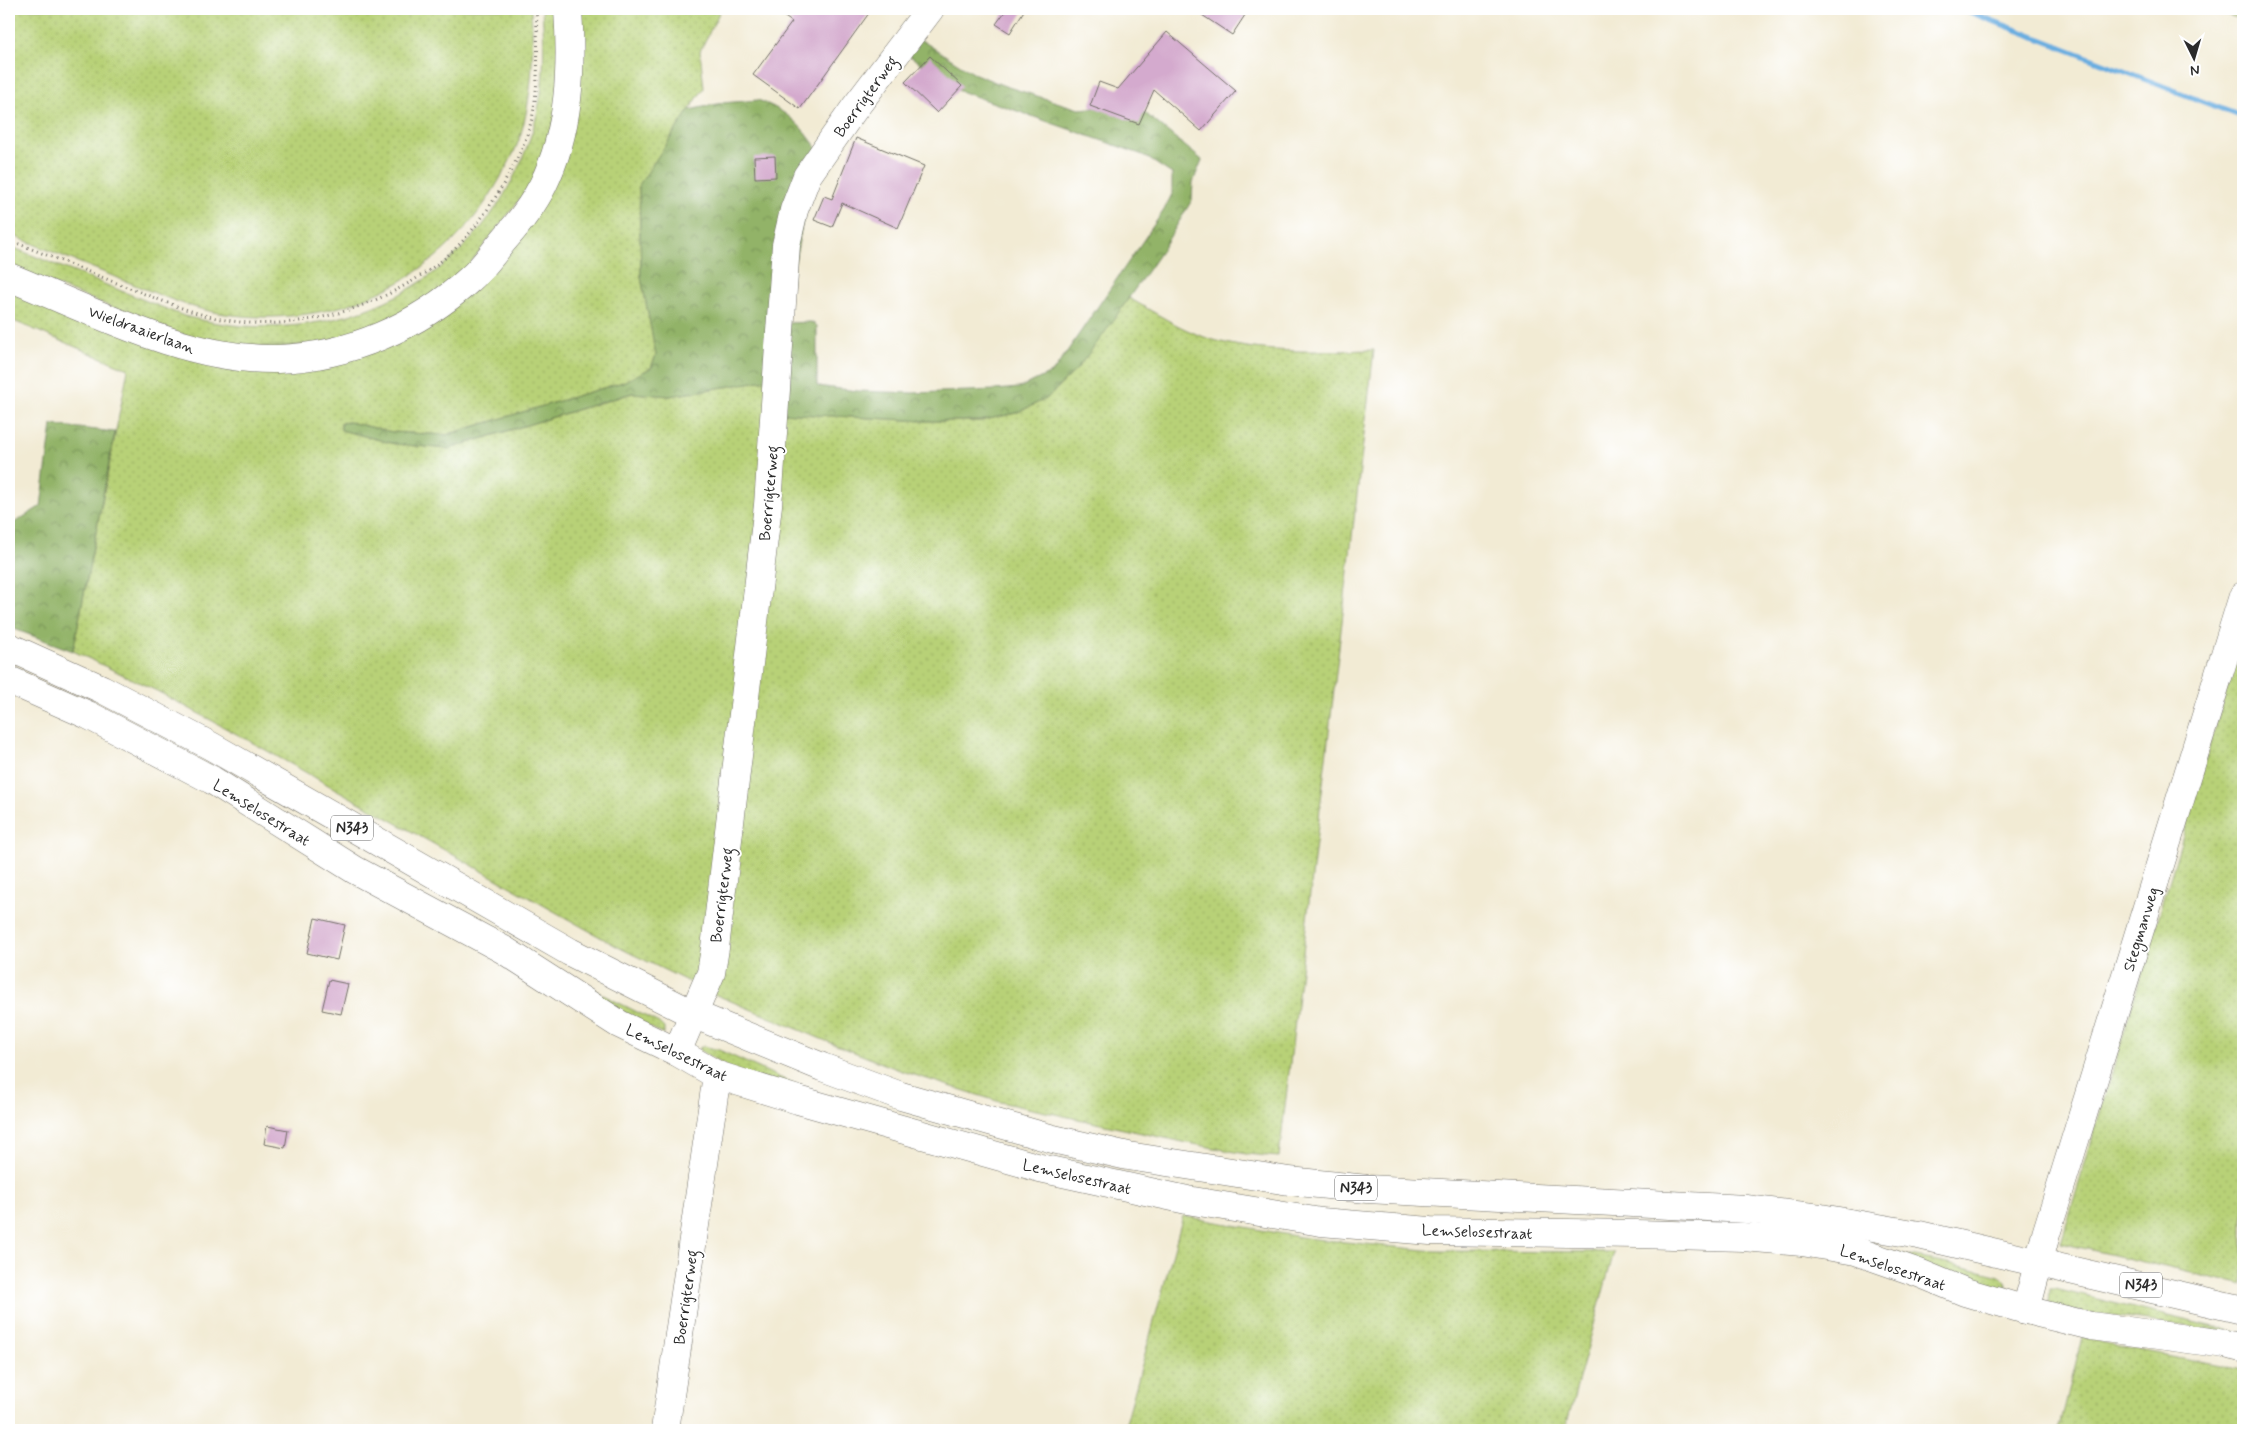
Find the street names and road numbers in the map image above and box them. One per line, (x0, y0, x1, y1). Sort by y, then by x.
street label: Boerrigterweg (830, 52, 904, 142)
street label: Wieldraaierlaan (85, 301, 198, 360)
street label: Boerrigterweg (755, 444, 785, 542)
street label: Lemselosestraat (209, 775, 314, 852)
road number: N343 (331, 816, 373, 840)
street label: Boerrigterweg (706, 846, 740, 944)
street label: Stegmanweg (2119, 884, 2165, 975)
street label: Lemselosestraat (622, 1020, 731, 1087)
street label: Lemselosestraat (1020, 1155, 1133, 1200)
road number: N343 (1335, 1176, 1377, 1200)
street label: Lemselosestraat (1421, 1220, 1533, 1245)
street label: Lemselosestraat (1837, 1240, 1948, 1296)
street label: Boerrigterweg (669, 1248, 705, 1346)
road number: N343 (2120, 1272, 2162, 1298)

